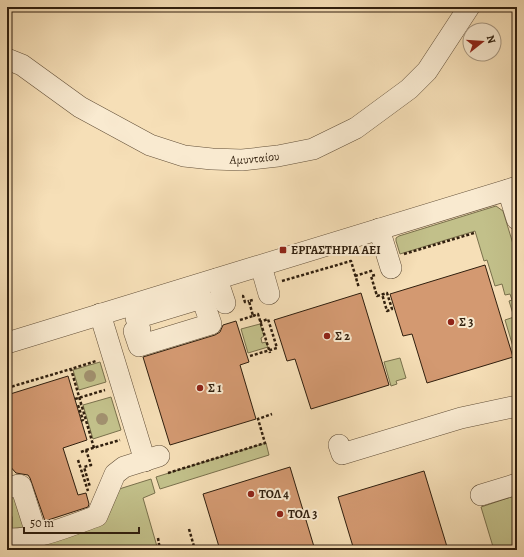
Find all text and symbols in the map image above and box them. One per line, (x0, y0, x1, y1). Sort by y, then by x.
north arrow (462, 22, 502, 62)
text: N (483, 33, 499, 45)
street label: Αμυνταίου (228, 148, 280, 168)
place label: ΕΡΓΑΣΤΗΡΙΑ ΑΕΙ (291, 242, 381, 258)
marker: ΕΡΓΑΣΤΗΡΙΑ ΑΕΙ (278, 245, 288, 255)
place label: Σ 3 (459, 314, 473, 330)
marker: Σ 3 (446, 317, 456, 327)
place label: Σ 2 (335, 328, 350, 344)
marker: Σ 2 (322, 331, 332, 341)
place label: Σ 1 (208, 380, 222, 396)
marker: Σ 1 (195, 383, 205, 393)
place label: ΤΟΛ 4 (259, 486, 289, 502)
marker: ΤΟΛ 4 (246, 489, 256, 499)
place label: ΤΟΛ 3 (288, 506, 317, 522)
scale bar (24, 509, 139, 535)
marker: ΤΟΛ 3 (275, 509, 285, 519)
text: 50 m (30, 515, 54, 531)

